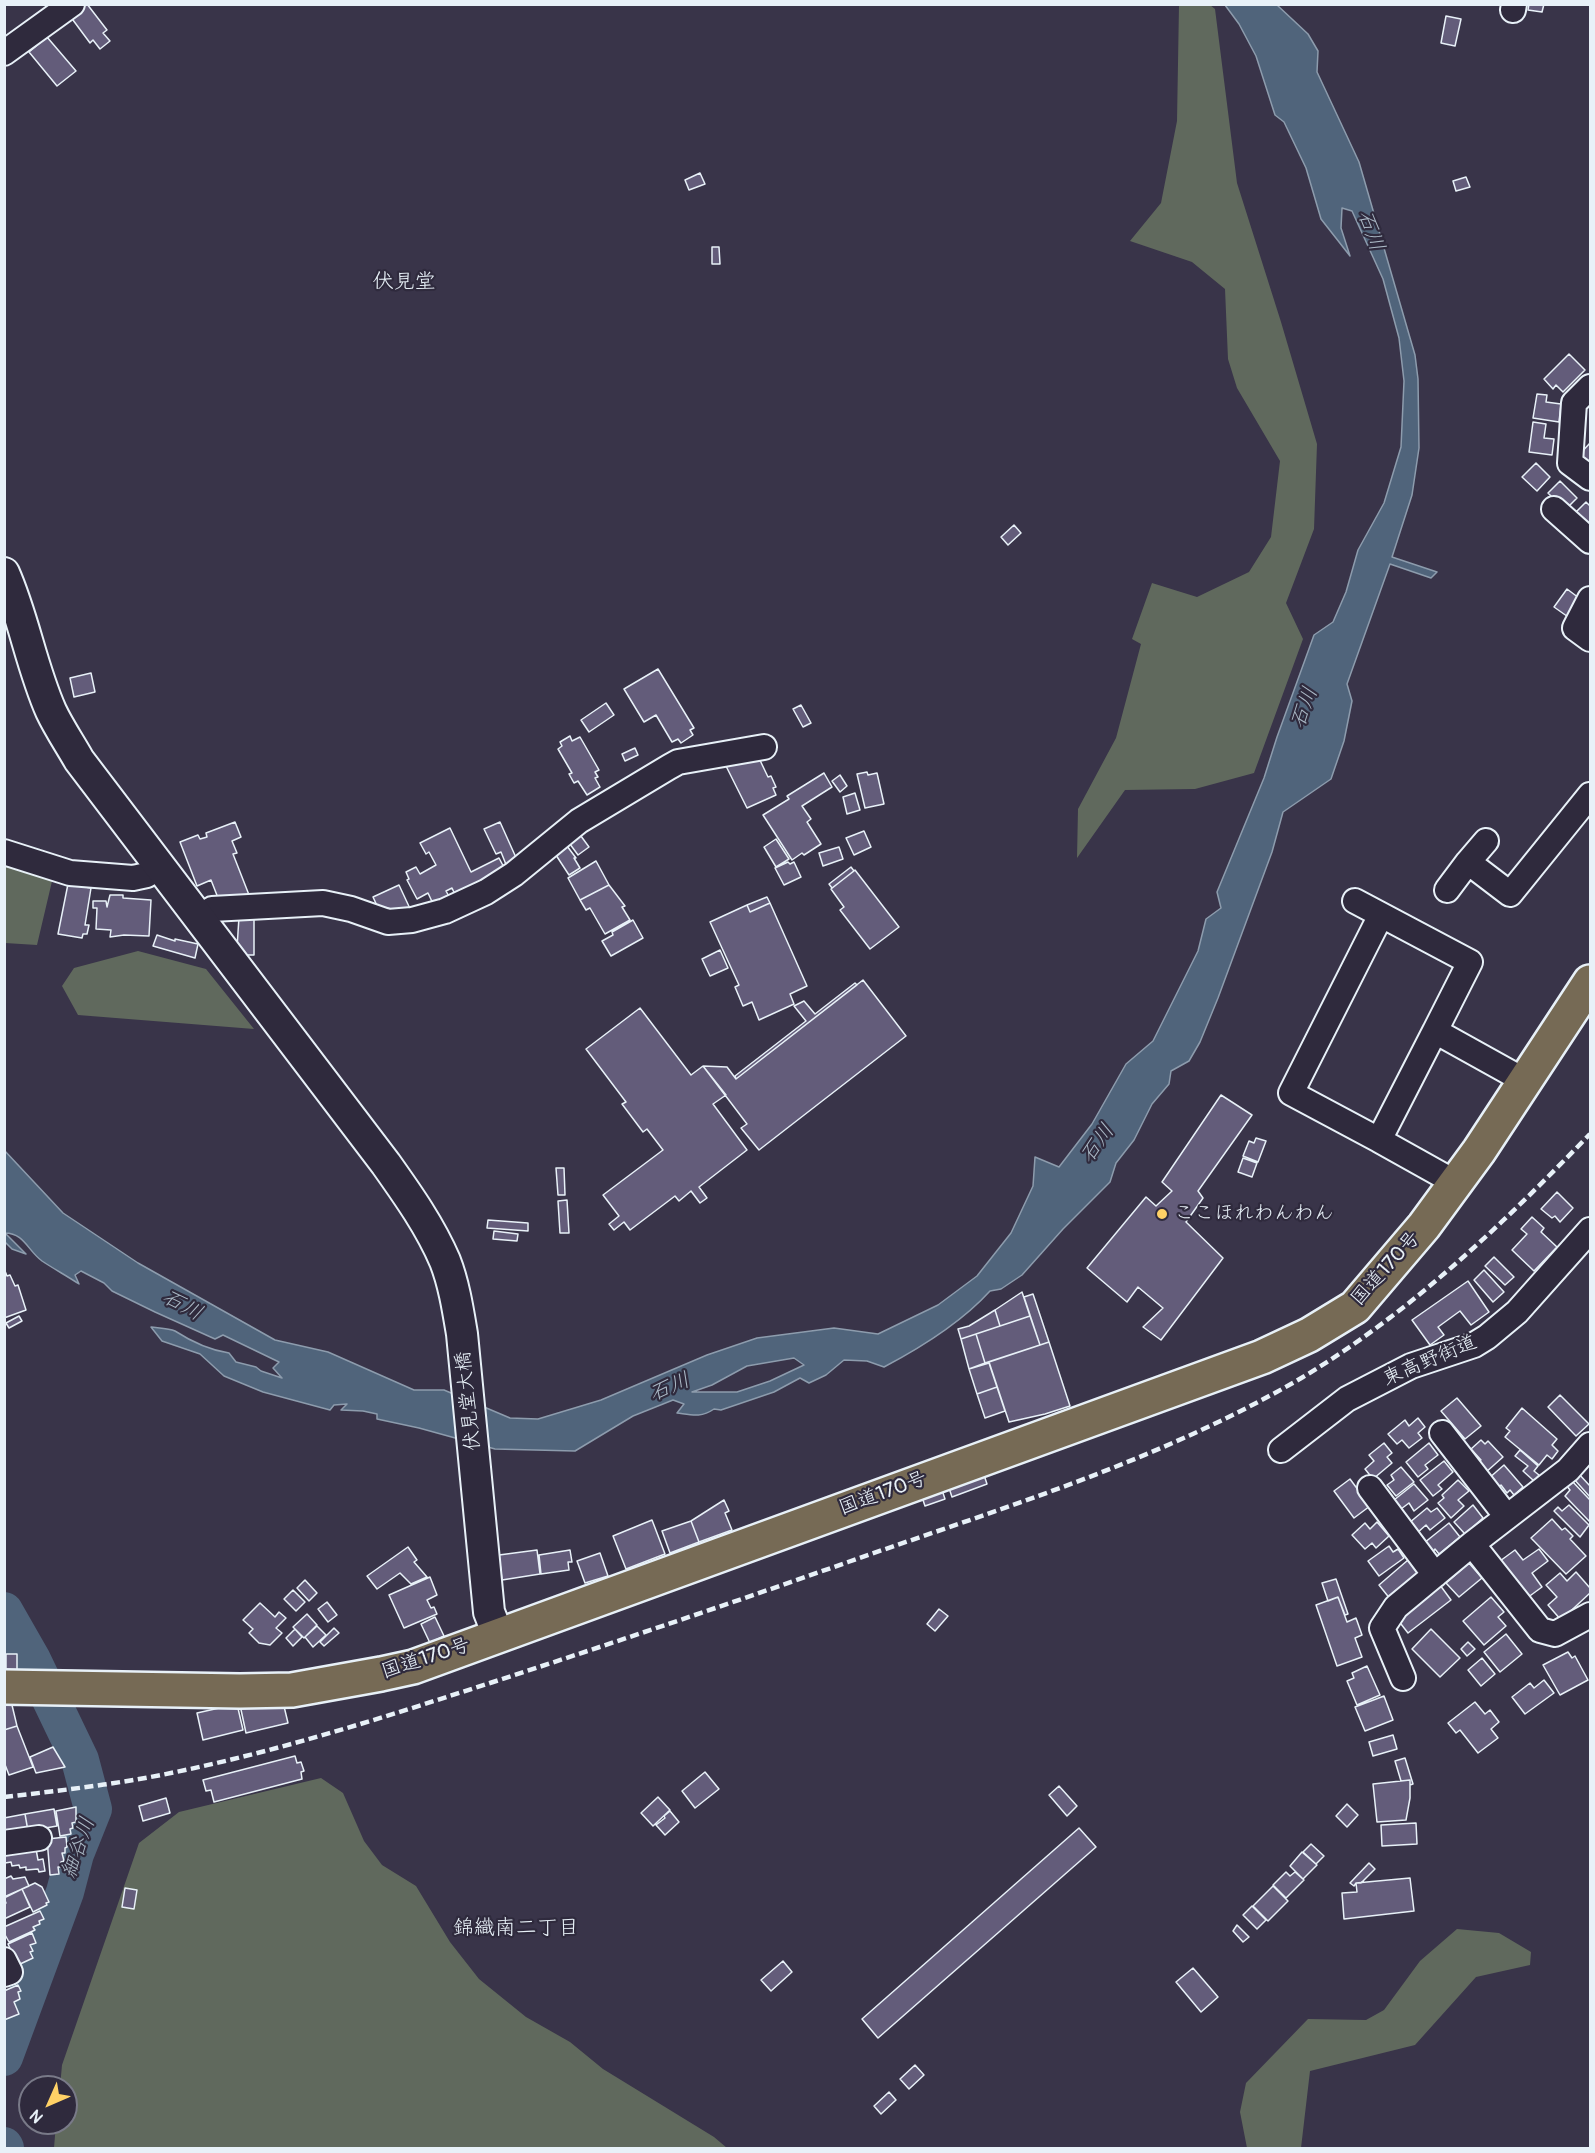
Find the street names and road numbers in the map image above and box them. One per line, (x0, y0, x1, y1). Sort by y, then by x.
street label: 国道170号 (1346, 1227, 1426, 1311)
street label: 東高野街道 (1379, 1330, 1481, 1392)
street label: 伏見堂大橋 (452, 1350, 486, 1452)
street label: 国道170号 (836, 1467, 930, 1521)
street label: 国道170号 (379, 1633, 473, 1685)

